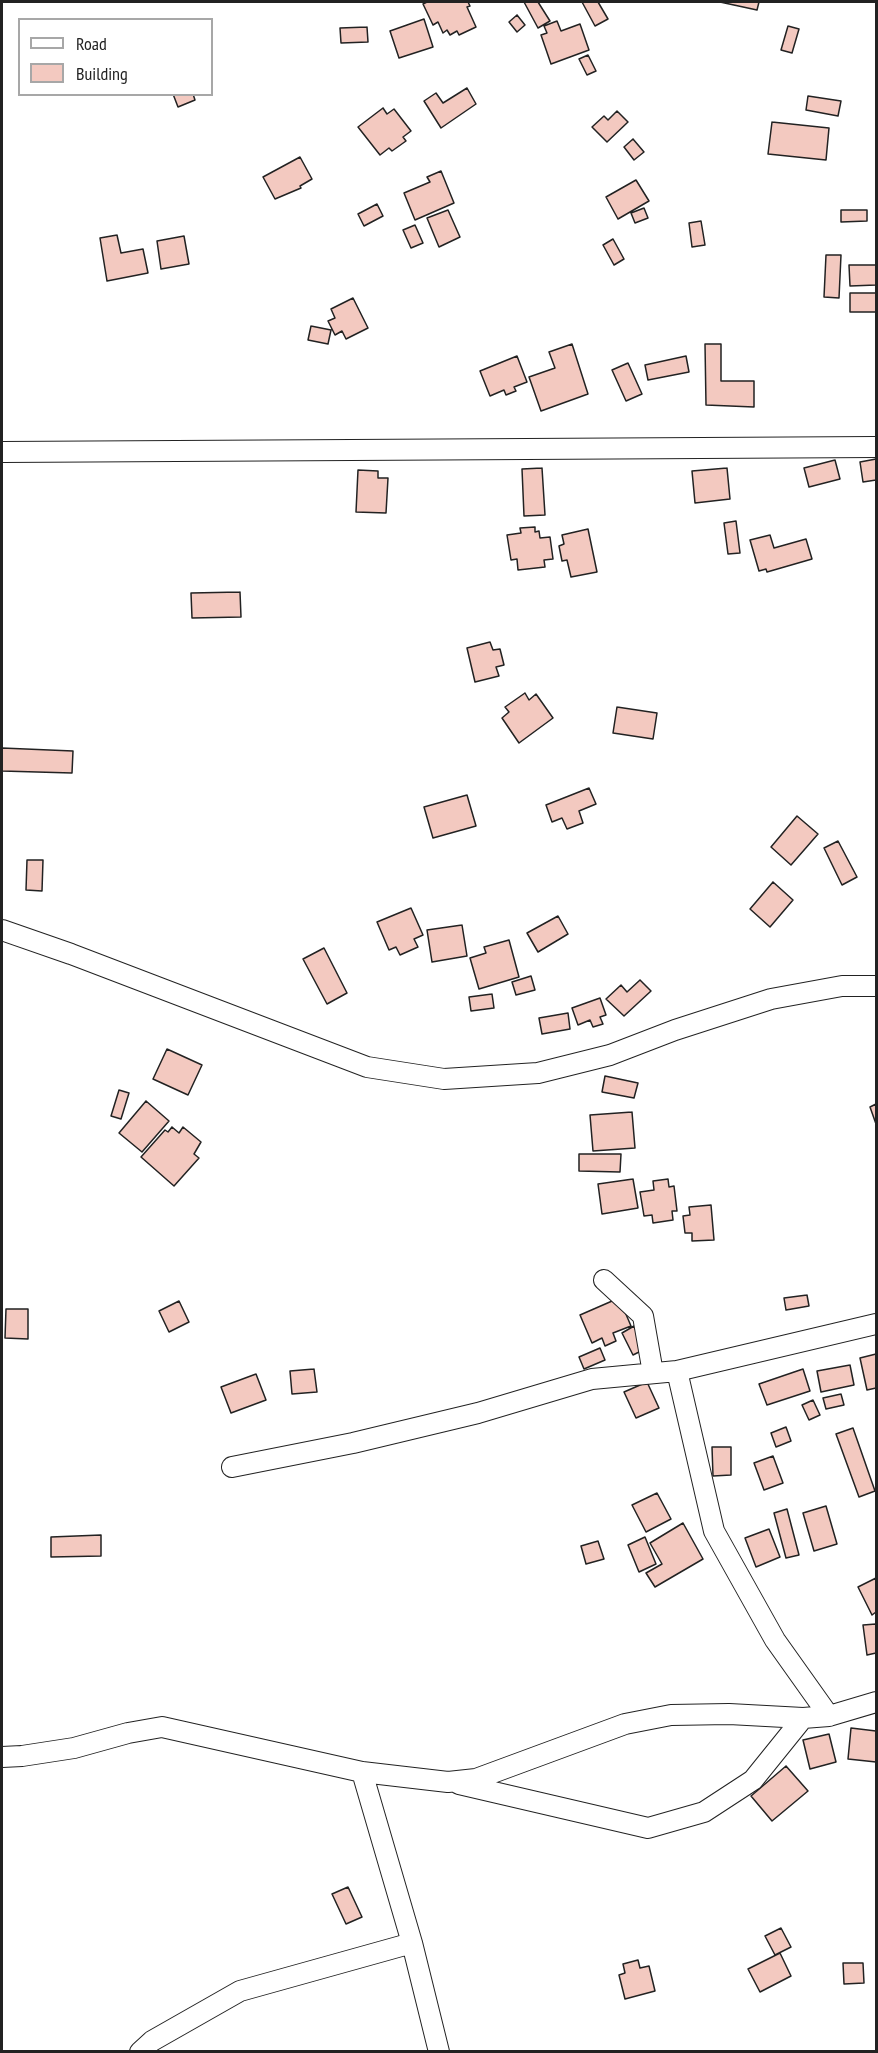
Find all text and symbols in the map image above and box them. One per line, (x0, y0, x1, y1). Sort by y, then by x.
legend (18, 18, 213, 96)
text: Road (76, 32, 107, 55)
text: Building (76, 62, 128, 85)

